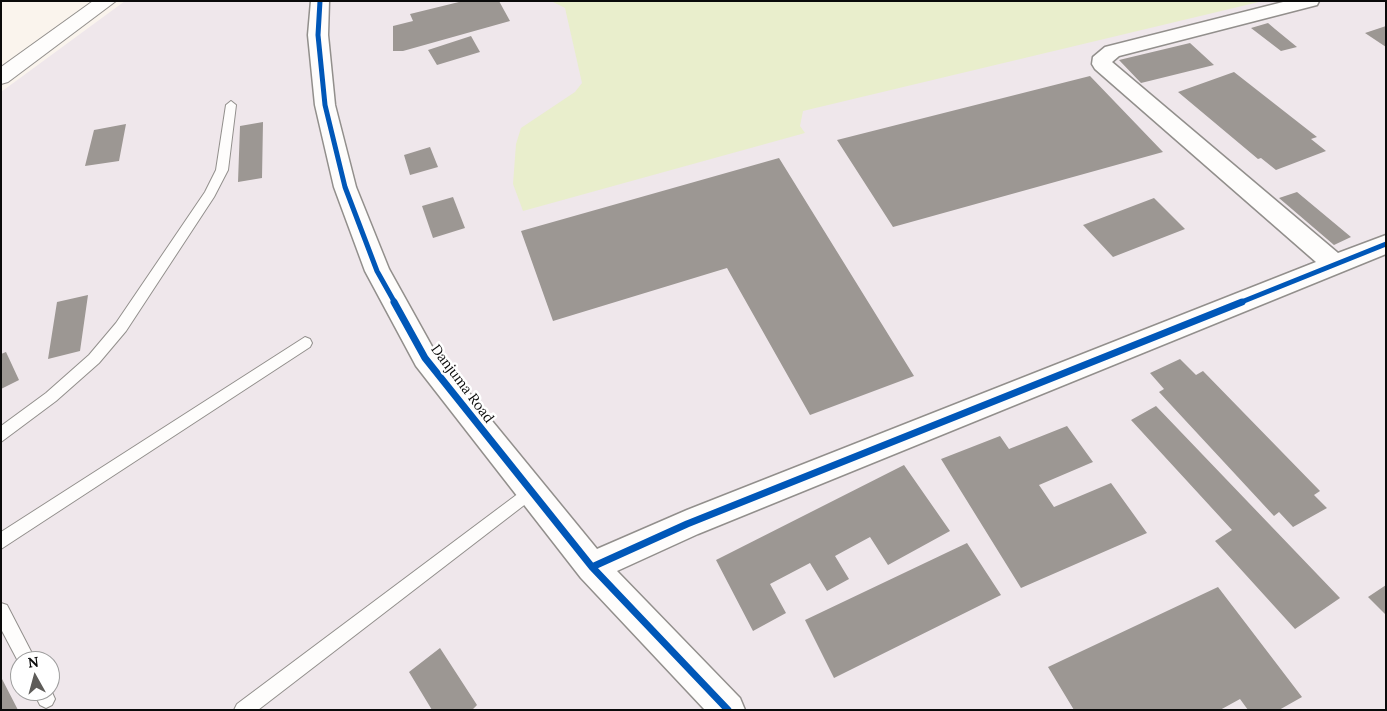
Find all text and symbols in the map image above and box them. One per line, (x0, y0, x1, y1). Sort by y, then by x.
street label: Danjuma Road (427, 341, 497, 427)
north arrow (10, 651, 60, 701)
text: N (27, 653, 40, 672)

